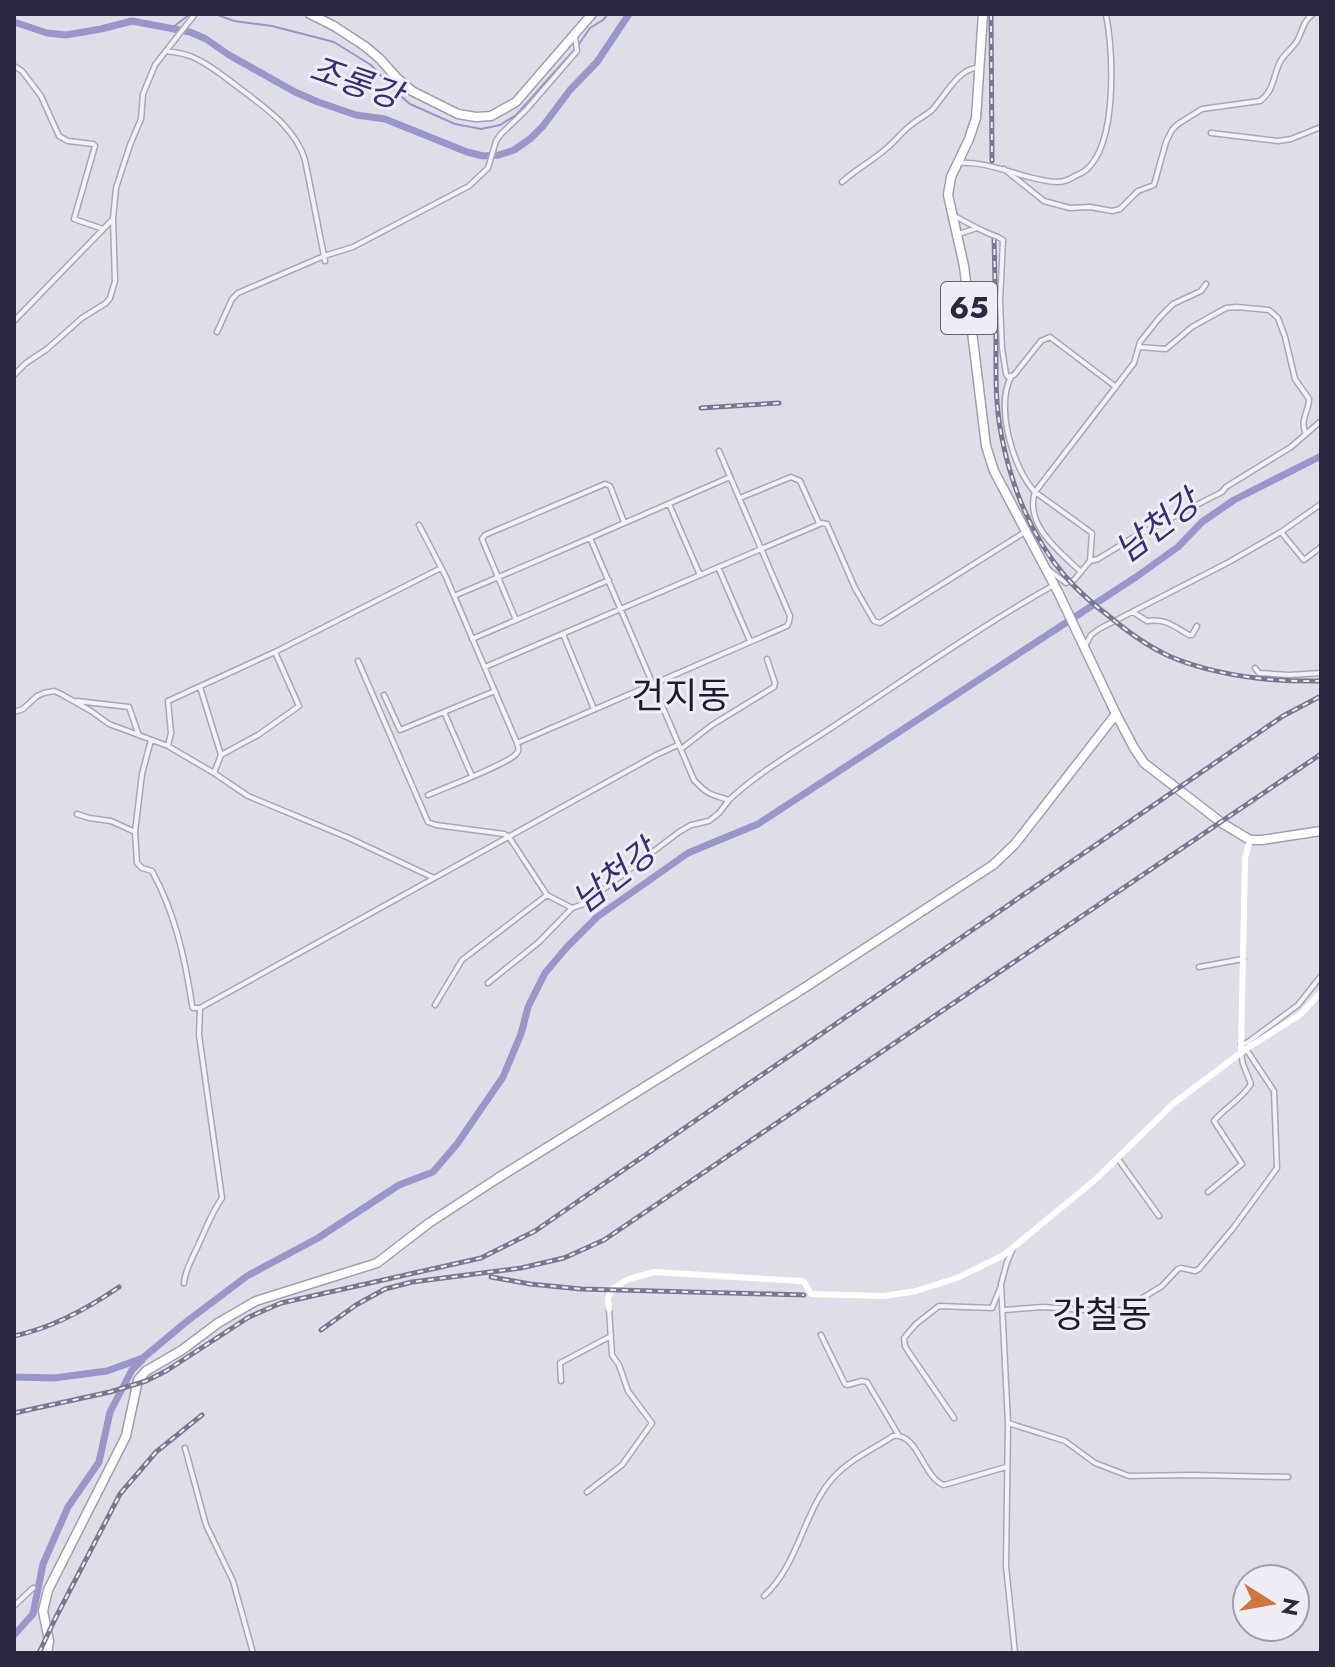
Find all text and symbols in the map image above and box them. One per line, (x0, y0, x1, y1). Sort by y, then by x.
water label: 조롱강 (303, 44, 413, 122)
road number: 65 (941, 282, 997, 334)
water label: 남천강 (1105, 476, 1213, 574)
district label: 건지동 (631, 669, 731, 721)
water label: 남천강 (562, 825, 670, 925)
district label: 강철동 (1052, 1288, 1152, 1340)
north arrow (1231, 1563, 1311, 1643)
text: N (1273, 1595, 1308, 1618)

